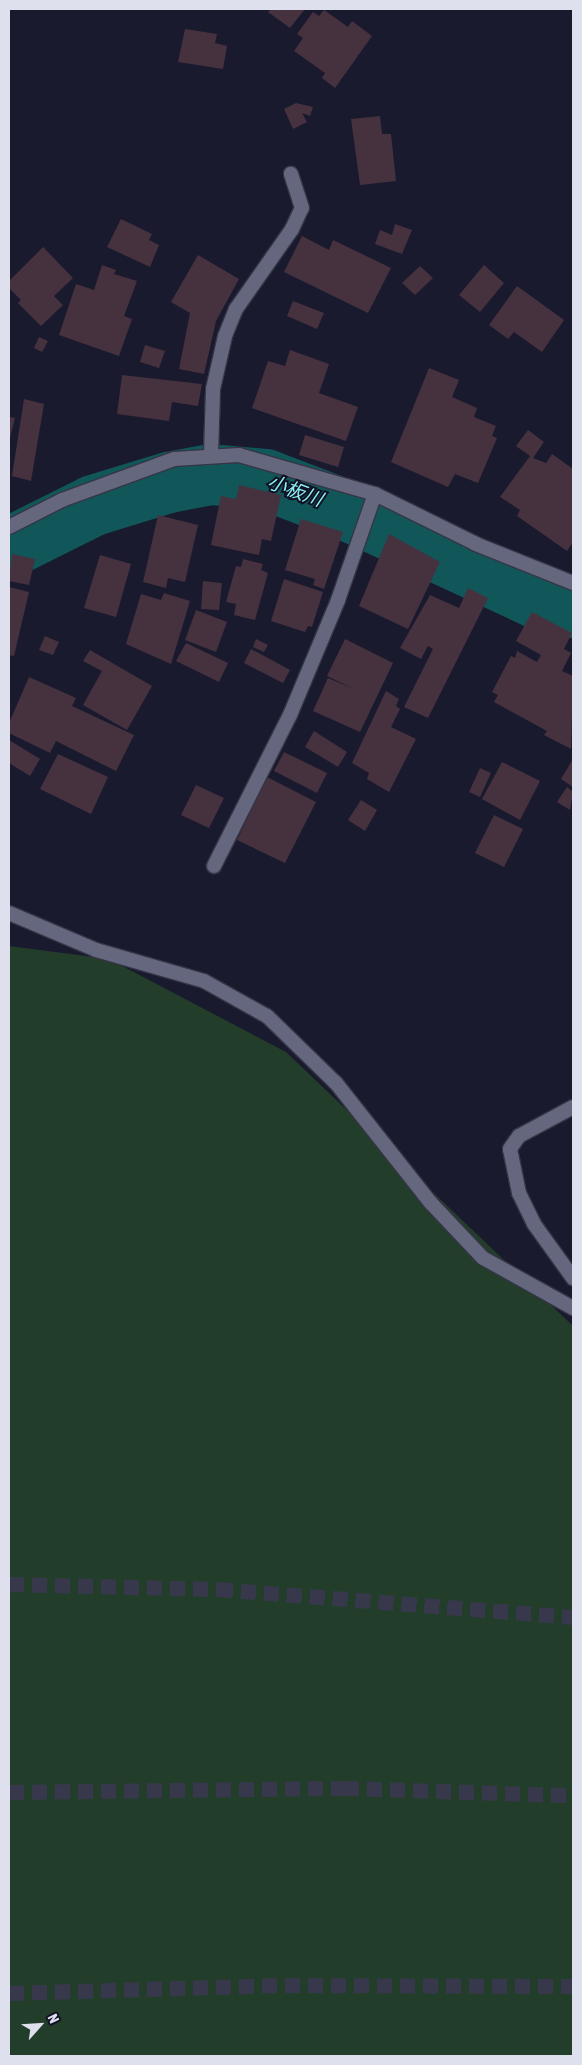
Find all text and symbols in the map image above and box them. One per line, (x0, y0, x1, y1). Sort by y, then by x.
water label: 小板川 (264, 471, 326, 511)
north arrow (15, 2000, 65, 2050)
text: N (44, 2011, 62, 2026)

